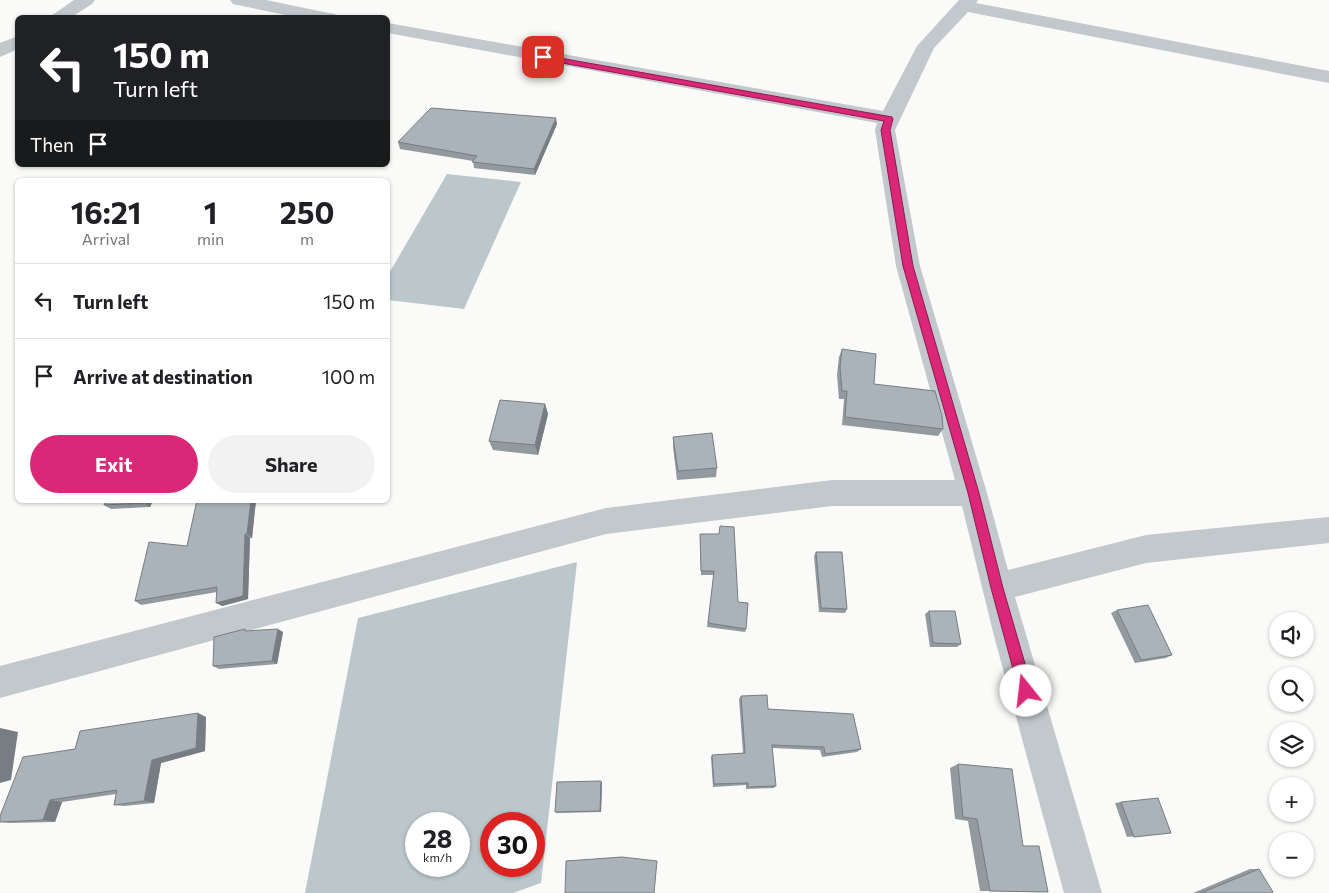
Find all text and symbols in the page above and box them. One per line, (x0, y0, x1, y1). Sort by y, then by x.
text: 150 m (113, 32, 210, 75)
icon: left (30, 35, 95, 100)
pin (522, 36, 564, 78)
icon: arrive (529, 43, 557, 71)
text: Turn left (113, 75, 198, 102)
icon: arrive (84, 130, 112, 158)
text: Then (30, 133, 74, 156)
text: 16:21 (71, 193, 141, 230)
text: 1 (204, 193, 217, 230)
text: 250 (280, 193, 334, 230)
text: Arrival (82, 229, 130, 248)
text: min (197, 229, 224, 248)
text: m (300, 229, 314, 248)
icon: left (30, 287, 58, 315)
text: Turn left (73, 290, 148, 313)
text: 150 m (323, 290, 375, 313)
icon: arrive (30, 362, 58, 390)
text: Arrive at destination (73, 365, 253, 388)
text: 100 m (322, 365, 375, 388)
button: Exit (30, 435, 198, 493)
button: Share (208, 435, 375, 493)
map controls (1269, 612, 1314, 877)
button: sound (1269, 612, 1314, 657)
position arrow (999, 664, 1051, 716)
button: search (1269, 667, 1314, 712)
button: layers (1269, 722, 1314, 767)
button: + (1269, 777, 1314, 822)
speed limit sign: 30 (480, 812, 545, 877)
text: 28 (423, 823, 452, 853)
button: − (1269, 832, 1314, 877)
text: km/h (423, 850, 452, 864)

